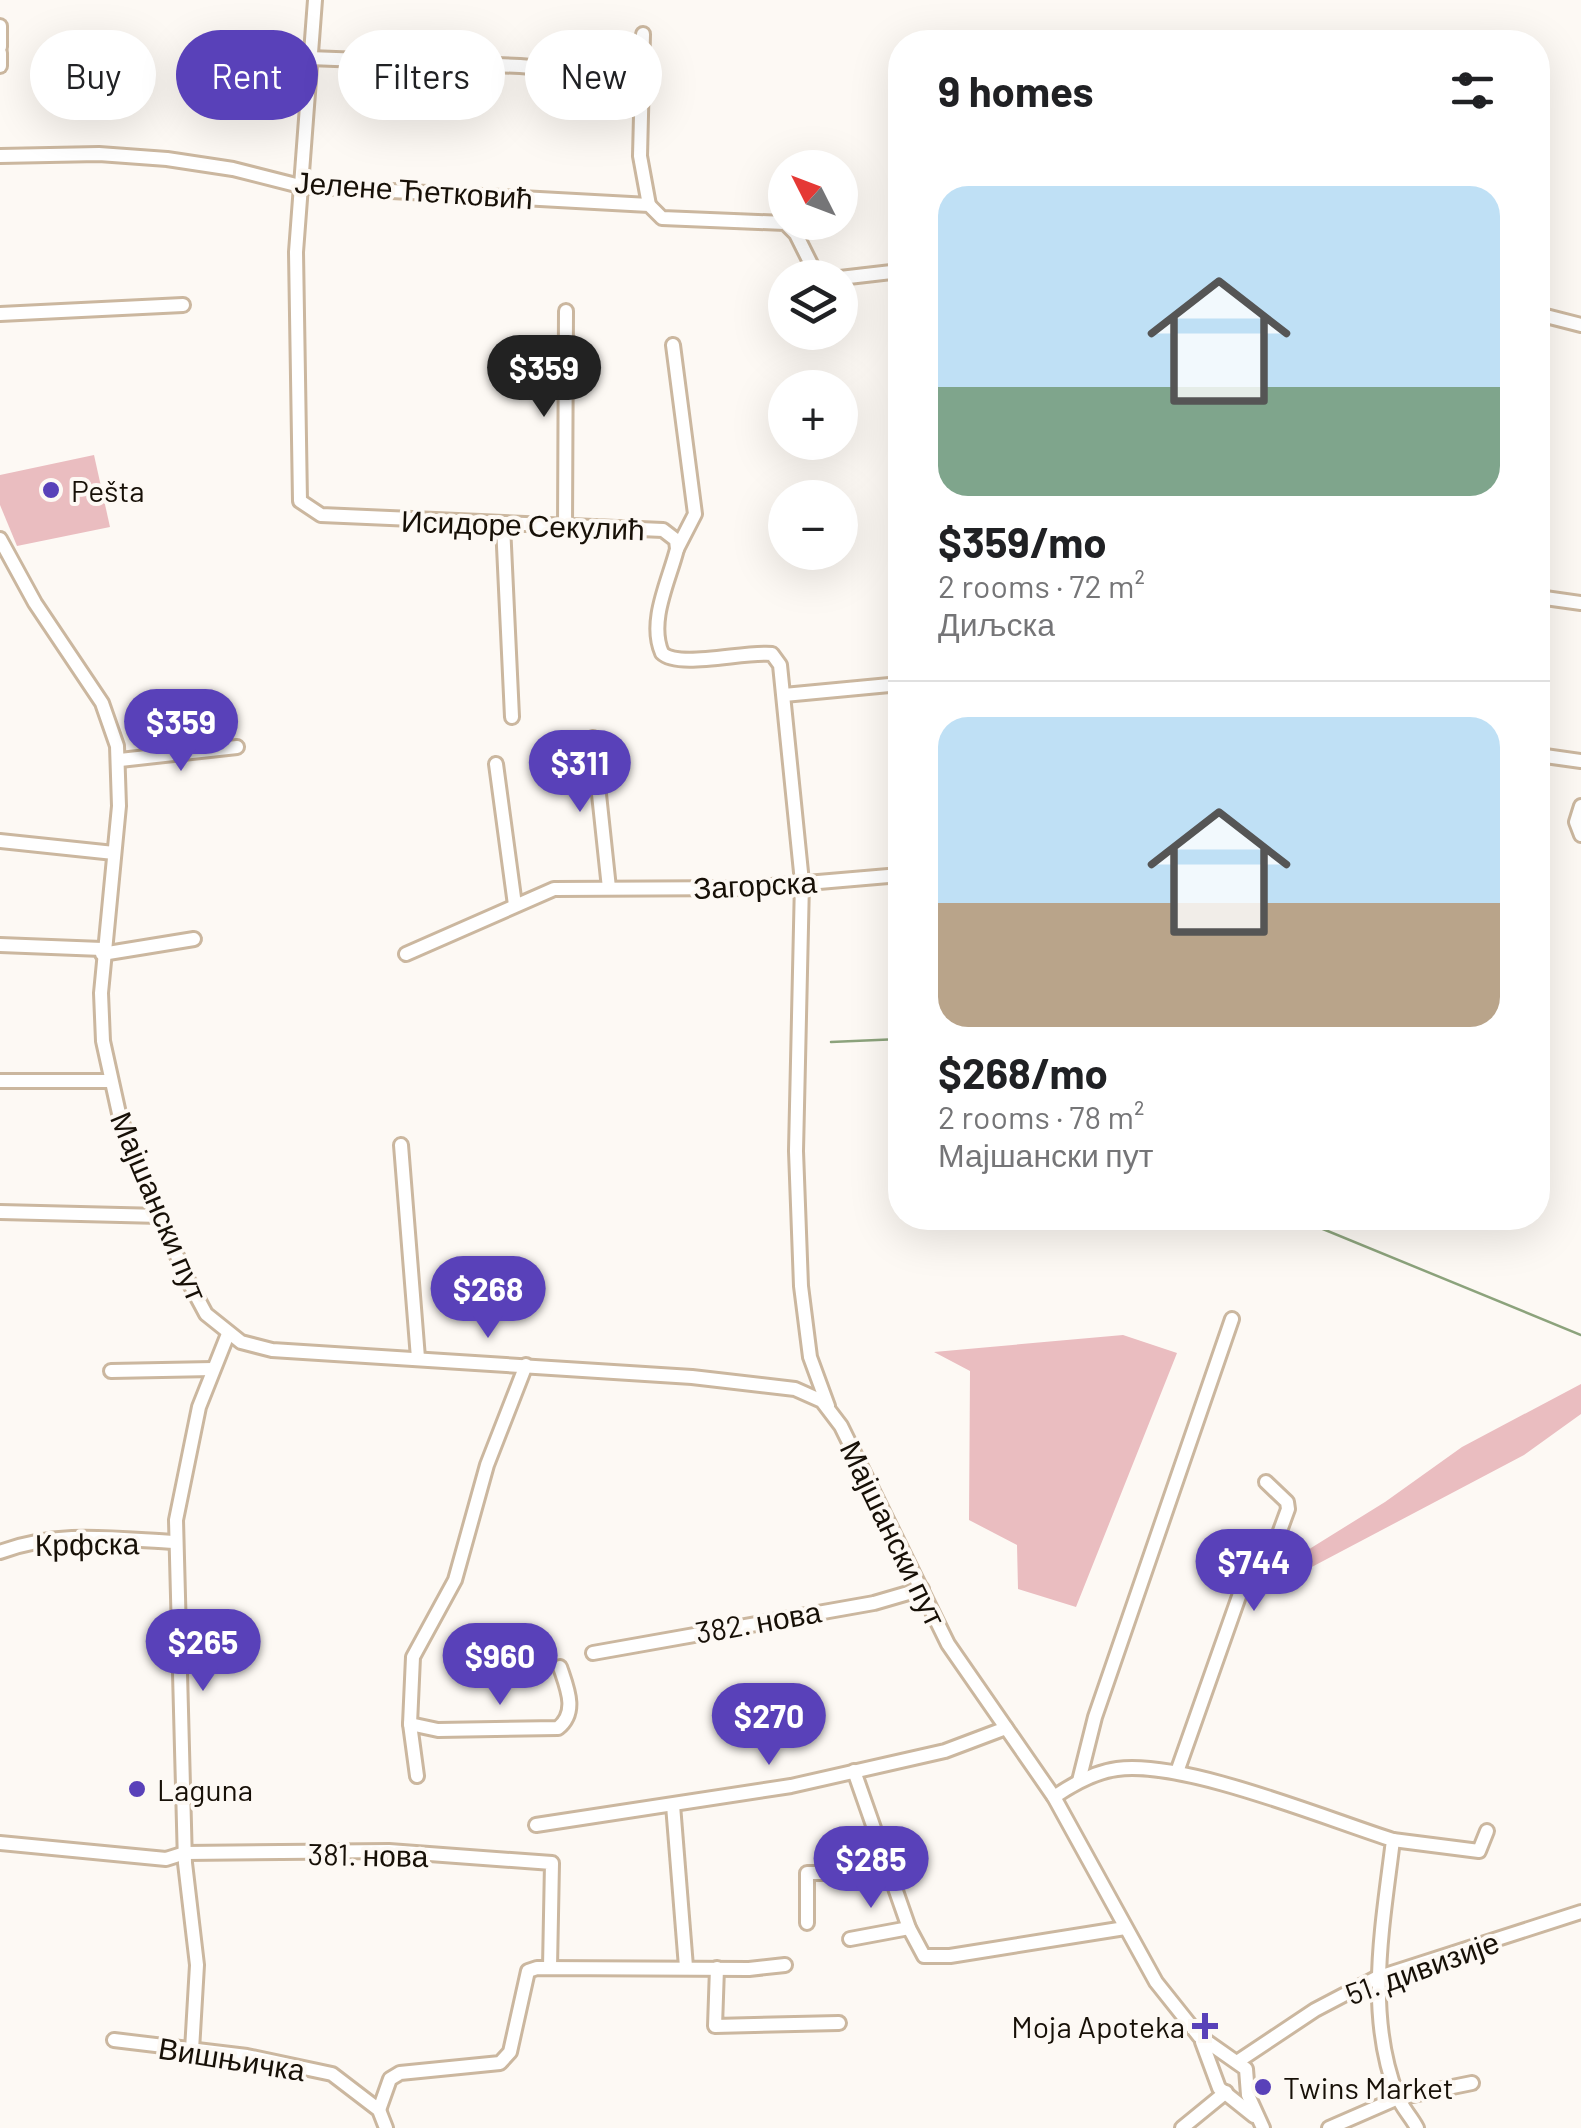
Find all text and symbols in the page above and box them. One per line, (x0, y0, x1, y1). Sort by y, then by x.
chip: Buy (30, 30, 156, 120)
chip: Rent (176, 30, 318, 120)
chip: Filters (338, 30, 505, 120)
chip: New (525, 30, 662, 120)
icon: filters (1445, 63, 1500, 118)
text: 9 homes (938, 65, 1094, 115)
north arrow (768, 150, 858, 240)
map controls (768, 150, 858, 570)
street label: Јелене Ћетковић (294, 163, 534, 215)
icon: home (1129, 251, 1309, 431)
button: layers (768, 260, 858, 350)
pin: $359 (485, 335, 603, 420)
text: $359 (509, 348, 579, 386)
button: + (768, 370, 858, 460)
place label: Pešta (71, 472, 145, 508)
marker: Pešta (40, 479, 62, 501)
button: − (768, 480, 858, 570)
street label: Исидоре Секулић (400, 502, 646, 546)
text: $359/mo (938, 516, 1107, 566)
text: 2 rooms · 72 m² (938, 566, 1145, 604)
text: Диљска (938, 604, 1055, 642)
pin: $359 (122, 689, 240, 774)
text: $359 (146, 702, 216, 740)
pin: $311 (521, 730, 639, 815)
text: $311 (551, 743, 609, 781)
icon: home (1129, 782, 1309, 962)
street label: Загорска (692, 863, 818, 905)
text: $268/mo (938, 1047, 1108, 1097)
text: 2 rooms · 78 m² (938, 1097, 1144, 1135)
street label: Мајшански пут (104, 1106, 216, 1306)
text: Мајшански пут (938, 1135, 1153, 1173)
pin: $268 (429, 1256, 547, 1341)
text: $268 (453, 1269, 523, 1307)
street label: Мајшански пут (834, 1434, 955, 1632)
street label: Крфска (35, 1524, 140, 1562)
pin: $744 (1195, 1529, 1313, 1614)
text: $744 (1218, 1542, 1290, 1580)
street label: 382. нова (692, 1592, 824, 1650)
pin: $265 (144, 1609, 262, 1694)
text: $265 (168, 1622, 238, 1660)
pin: $960 (441, 1623, 559, 1708)
text: $960 (465, 1636, 535, 1674)
pin: $270 (710, 1683, 828, 1768)
text: $270 (734, 1696, 804, 1734)
place label: Laguna (157, 1771, 253, 1807)
marker: Laguna (126, 1778, 148, 1800)
pin: $285 (812, 1826, 930, 1911)
street label: 381. нова (307, 1835, 429, 1873)
text: $285 (836, 1839, 906, 1877)
street label: 51. дивизије (1341, 1923, 1503, 2011)
place label: Moja Apoteka (1011, 2008, 1185, 2044)
marker: Moja Apoteka (1194, 2015, 1216, 2037)
street label: Вишњичка (156, 2029, 308, 2087)
place label: Twins Market (1283, 2069, 1454, 2105)
marker: Twins Market (1252, 2076, 1274, 2098)

